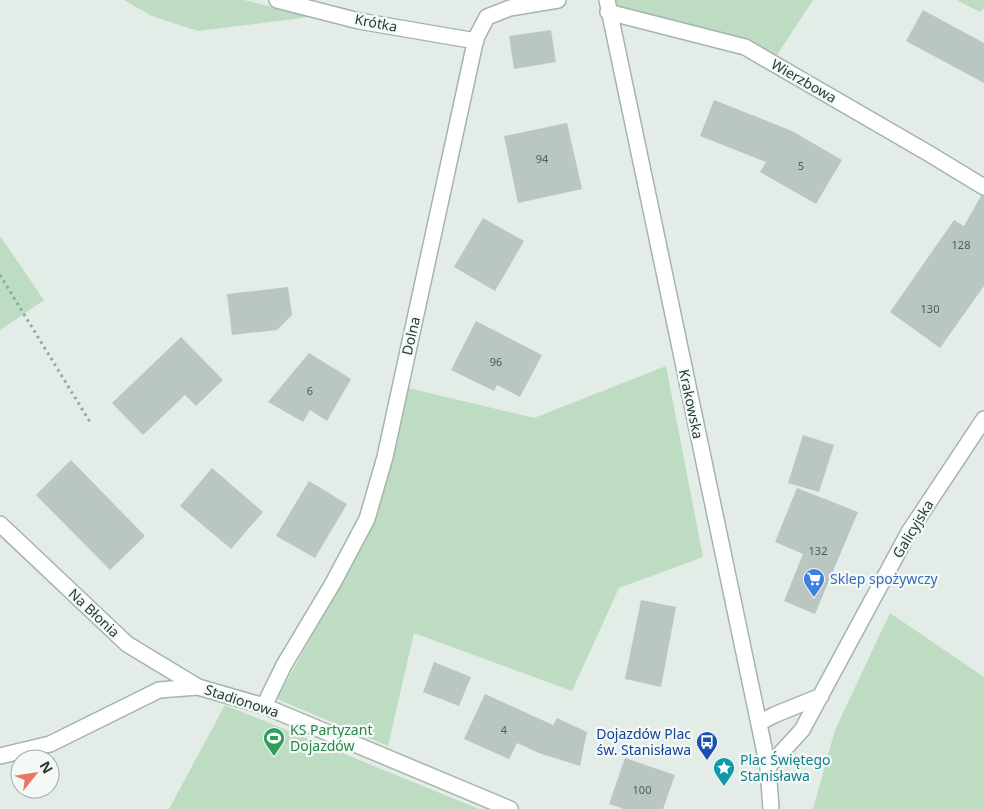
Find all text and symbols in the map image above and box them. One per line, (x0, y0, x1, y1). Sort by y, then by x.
street label: Krótka (353, 9, 399, 36)
street label: Wierzbowa (768, 54, 840, 107)
house number: 94 (536, 151, 549, 166)
house number: 5 (798, 158, 804, 173)
house number: 128 (952, 237, 970, 252)
house number: 130 (921, 301, 939, 316)
street label: Dolna (397, 315, 424, 357)
house number: 96 (490, 354, 502, 369)
street label: Krakowska (675, 367, 708, 440)
house number: 6 (307, 383, 313, 398)
street label: Galicyjska (888, 496, 937, 561)
house number: 132 (809, 543, 827, 558)
supermarket icon: Sklep spożywczy (802, 567, 826, 598)
place label: Sklep spożywczy (830, 569, 939, 588)
street label: Na Błonia (65, 584, 124, 641)
street label: Stadionowa (203, 680, 282, 721)
place label: KS Partyzant Dojazdów (290, 720, 372, 755)
house number: 4 (501, 722, 508, 737)
place label: Dojazdów Plac św. Stanisława (596, 724, 691, 759)
sports icon: KS Partyzant Dojazdów (262, 726, 286, 757)
bus stop icon: Dojazdów Plac św. Stanisława (695, 730, 719, 761)
north arrow (10, 749, 60, 799)
place label: Plac Świętego Stanisława (740, 750, 831, 785)
place icon: Plac Świętego Stanisława (712, 756, 736, 787)
text: N (36, 758, 58, 777)
house number: 100 (633, 782, 651, 797)

